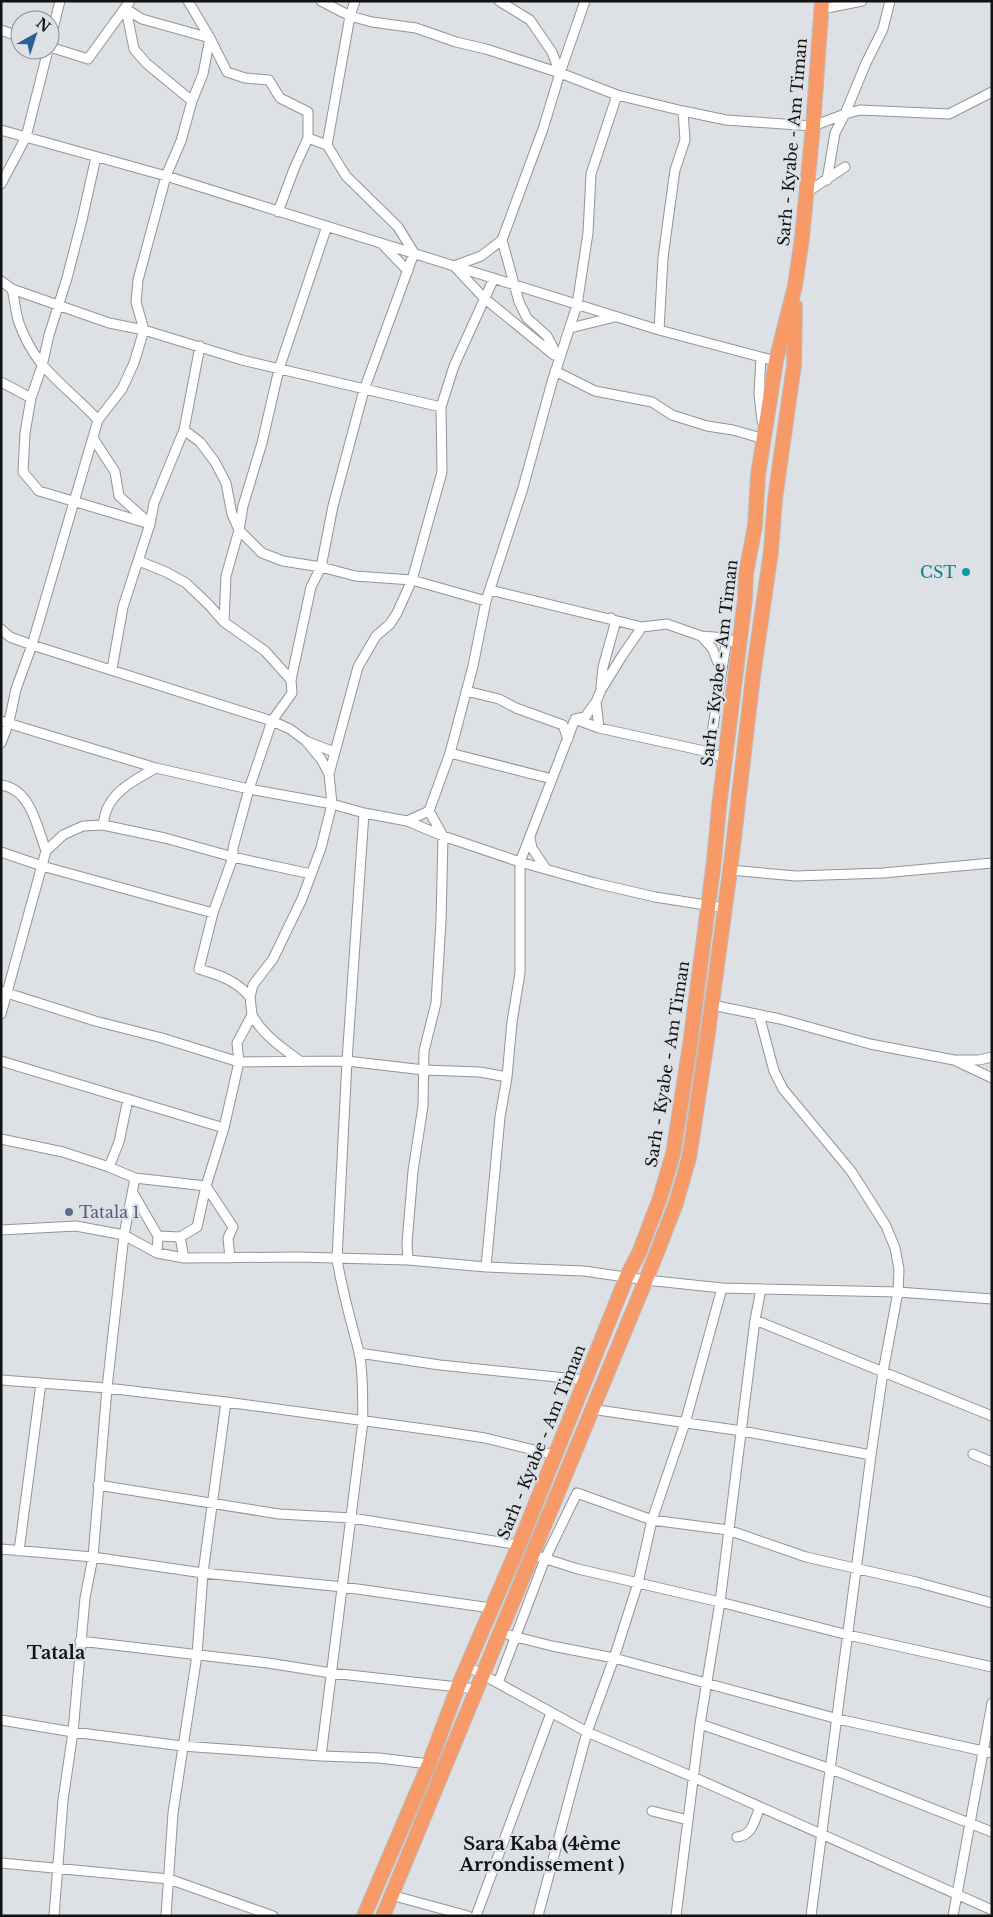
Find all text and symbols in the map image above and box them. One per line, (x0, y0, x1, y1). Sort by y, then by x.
north arrow (10, 10, 60, 60)
text: N (32, 14, 54, 36)
street label: Sarh - Kyabe - Am Timan (773, 37, 811, 247)
street label: Sarh - Kyabe - Am Timan (696, 558, 742, 768)
place label: CST (920, 562, 956, 582)
marker: CST (960, 566, 972, 578)
street label: Sarh - Kyabe - Am Timan (641, 959, 693, 1169)
place label: Tatala 1 (79, 1202, 140, 1222)
marker: Tatala 1 (63, 1206, 75, 1218)
street label: Sarh - Kyabe - Am Timan (493, 1342, 589, 1542)
district label: Tatala (27, 1642, 86, 1664)
district label: Sara Kaba (4ème Arrondissement ) (458, 1833, 625, 1876)

